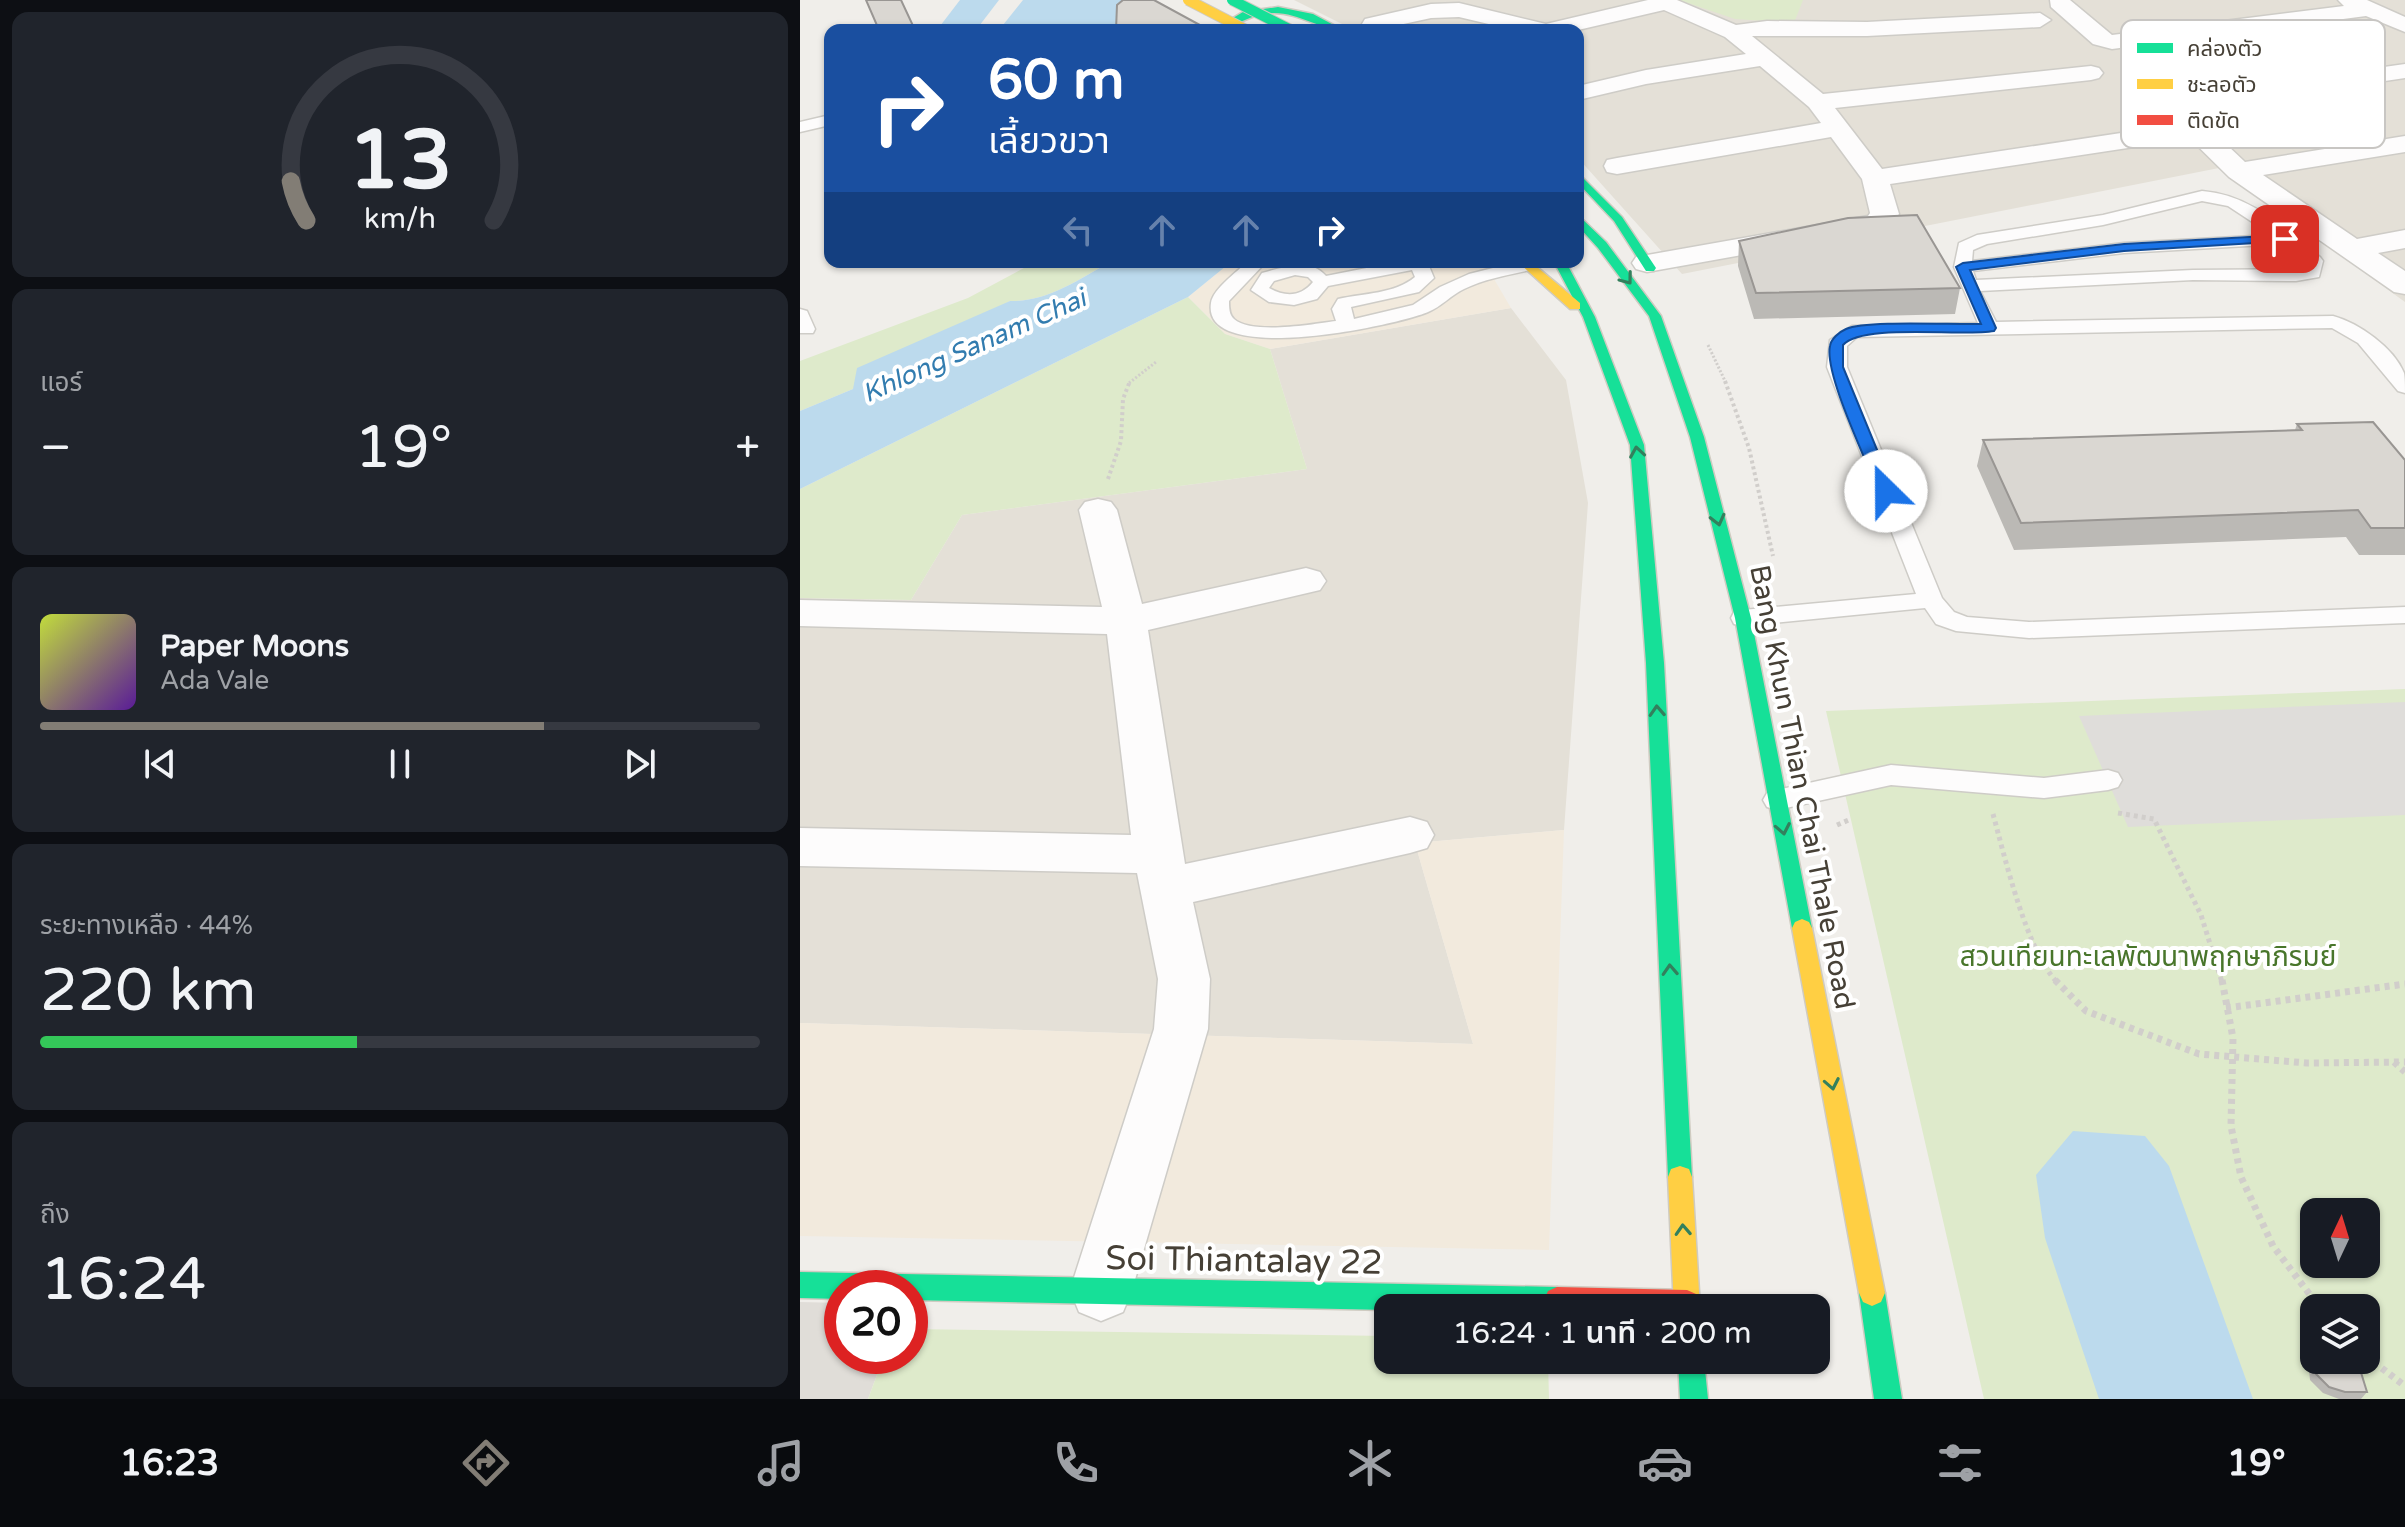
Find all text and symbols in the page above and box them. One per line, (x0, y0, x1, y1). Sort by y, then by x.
legend (2121, 20, 2385, 148)
text: คล่องตัว (2187, 36, 2262, 62)
text: 60 m (988, 47, 1124, 114)
icon: right (856, 56, 960, 160)
text: ชะลอตัว (2187, 72, 2257, 98)
text: ติดขัด (2187, 108, 2240, 134)
text: 13 (348, 110, 452, 210)
text: เลี้ยวขวา (988, 120, 1110, 163)
text: km/h (364, 202, 436, 236)
pin (2251, 205, 2319, 273)
icon: left (1056, 208, 1100, 252)
icon: ahead (1140, 208, 1184, 252)
icon: ahead (1224, 208, 1268, 252)
icon: right (1308, 208, 1352, 252)
icon: arrive (2263, 217, 2307, 261)
one-way arrow (1618, 270, 1632, 285)
water label: Khlong Sanam Chai (858, 281, 1094, 409)
text: แอร์ (40, 367, 82, 398)
text: 19° (354, 412, 452, 484)
text: − (40, 422, 71, 475)
text: + (735, 422, 760, 475)
one-way arrow (1629, 445, 1646, 458)
position arrow (1844, 449, 1928, 533)
one-way arrow (1709, 512, 1726, 526)
street label: Bang Khun Thian Chai Thale Road (1742, 562, 1862, 1012)
text: Paper Moons (160, 628, 349, 665)
text: Ada Vale (160, 665, 269, 696)
one-way arrow (1649, 704, 1666, 717)
icon: previous (138, 742, 182, 786)
icon: pause (378, 742, 422, 786)
icon: next (618, 742, 662, 786)
one-way arrow (1773, 822, 1790, 836)
text: ระยะทางเหลือ · 44% (40, 910, 253, 941)
park label: สวนเทียนทะเลพัฒนาพฤกษาภิรมย์ (1960, 940, 2337, 974)
text: 220 km (40, 955, 256, 1027)
one-way arrow (1662, 963, 1679, 976)
one-way arrow (1822, 1078, 1839, 1091)
north arrow (2300, 1198, 2380, 1278)
map controls (2300, 1198, 2380, 1374)
text: ถึง (40, 1199, 70, 1230)
one-way arrow (1675, 1223, 1692, 1236)
street label: Soi Thiantalay 22 (1105, 1238, 1383, 1284)
text: 16:24 (40, 1244, 206, 1316)
speed limit sign: 20 (824, 1270, 928, 1374)
button: layers (2300, 1294, 2380, 1374)
text: 16:24 · 1 นาที · 200 m (1452, 1315, 1752, 1352)
icon: directions (458, 1435, 514, 1491)
icon: music (753, 1435, 809, 1491)
icon: phone (1048, 1435, 1104, 1491)
icon: climate (1342, 1435, 1398, 1491)
icon: car (1637, 1435, 1693, 1491)
icon: filters (1932, 1435, 1988, 1491)
text: 16:23 (119, 1442, 219, 1485)
text: 19° (2227, 1442, 2286, 1485)

